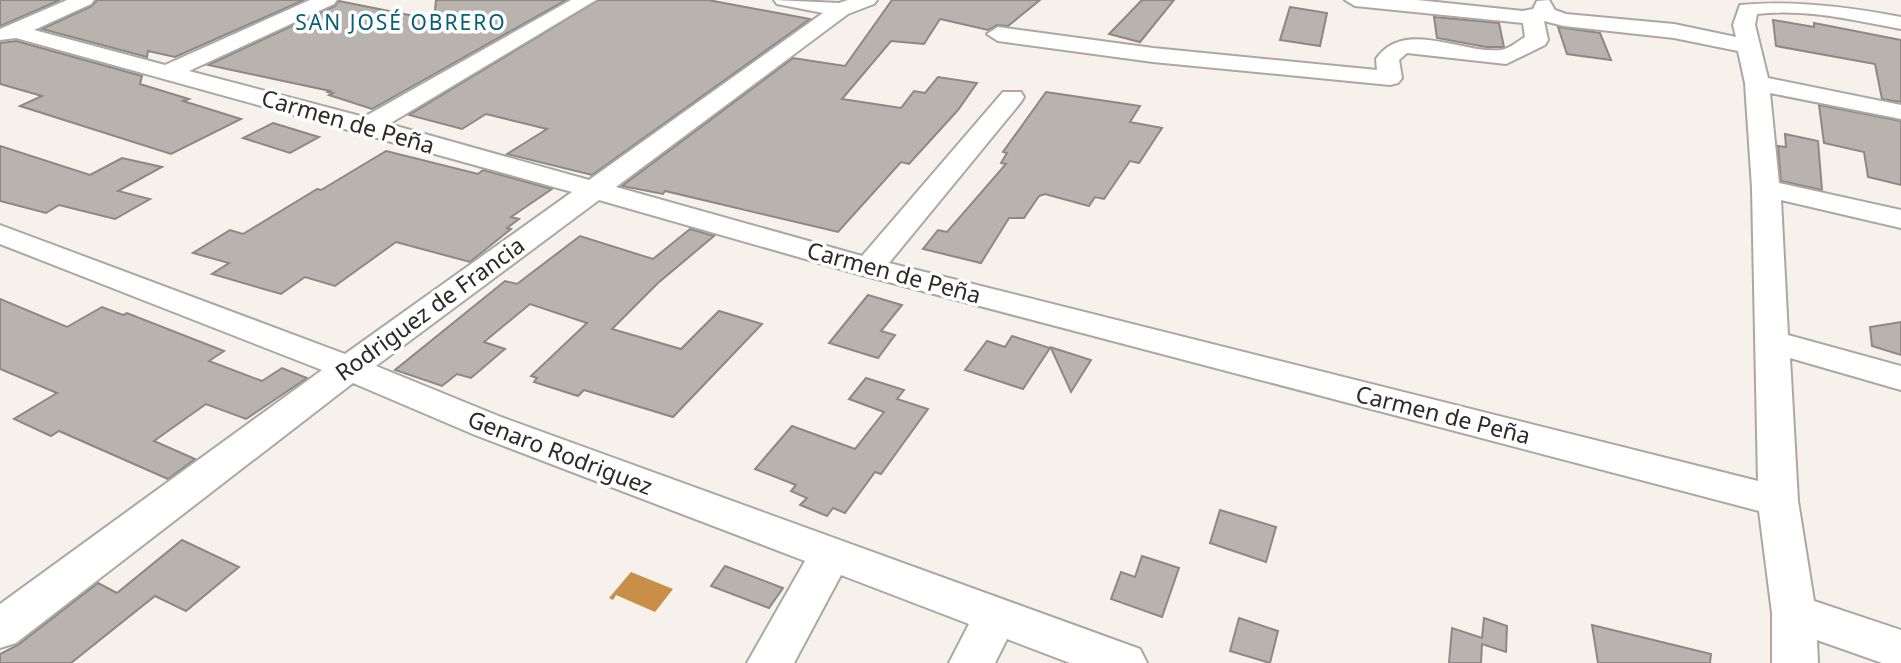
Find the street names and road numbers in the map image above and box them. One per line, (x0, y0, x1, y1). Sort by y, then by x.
street label: Carmen de Peña (258, 81, 439, 161)
street label: Rodriguez de Francia (328, 229, 531, 388)
street label: Carmen de Peña (804, 233, 985, 311)
street label: Carmen de Peña (1353, 377, 1534, 451)
street label: Genaro Rodriguez (463, 402, 657, 502)

